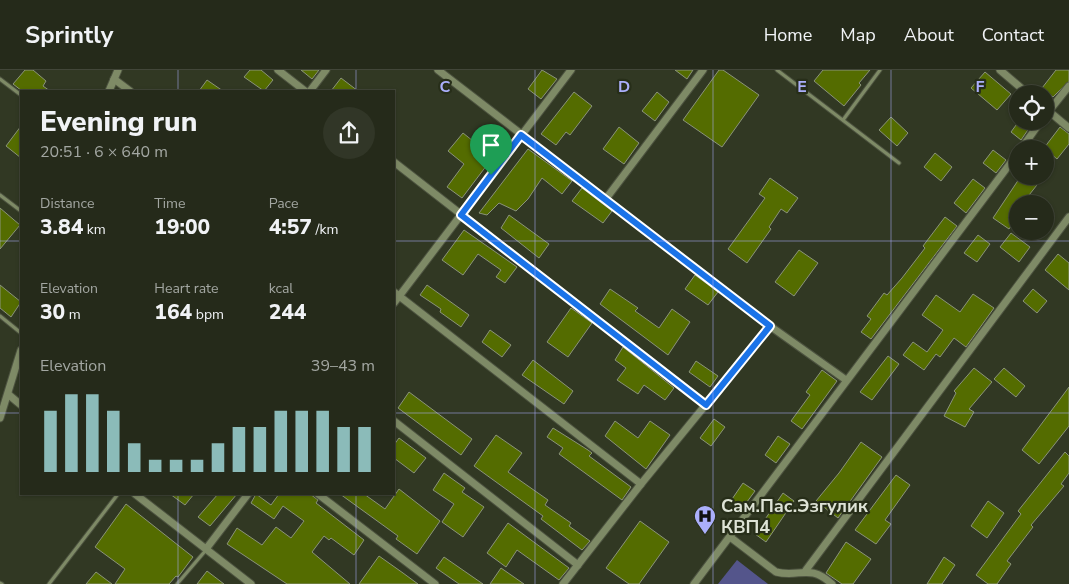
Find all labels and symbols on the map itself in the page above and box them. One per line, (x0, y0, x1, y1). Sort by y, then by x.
text: C (440, 76, 451, 98)
text: D (618, 76, 630, 98)
text: E (797, 76, 807, 98)
text: F (976, 76, 985, 98)
pin (470, 124, 512, 175)
place label: Сам.Пас.Эзгулик КВП4 (721, 494, 869, 539)
hospital icon: Сам.Пас.Эзгулик КВП4 (693, 504, 717, 535)

